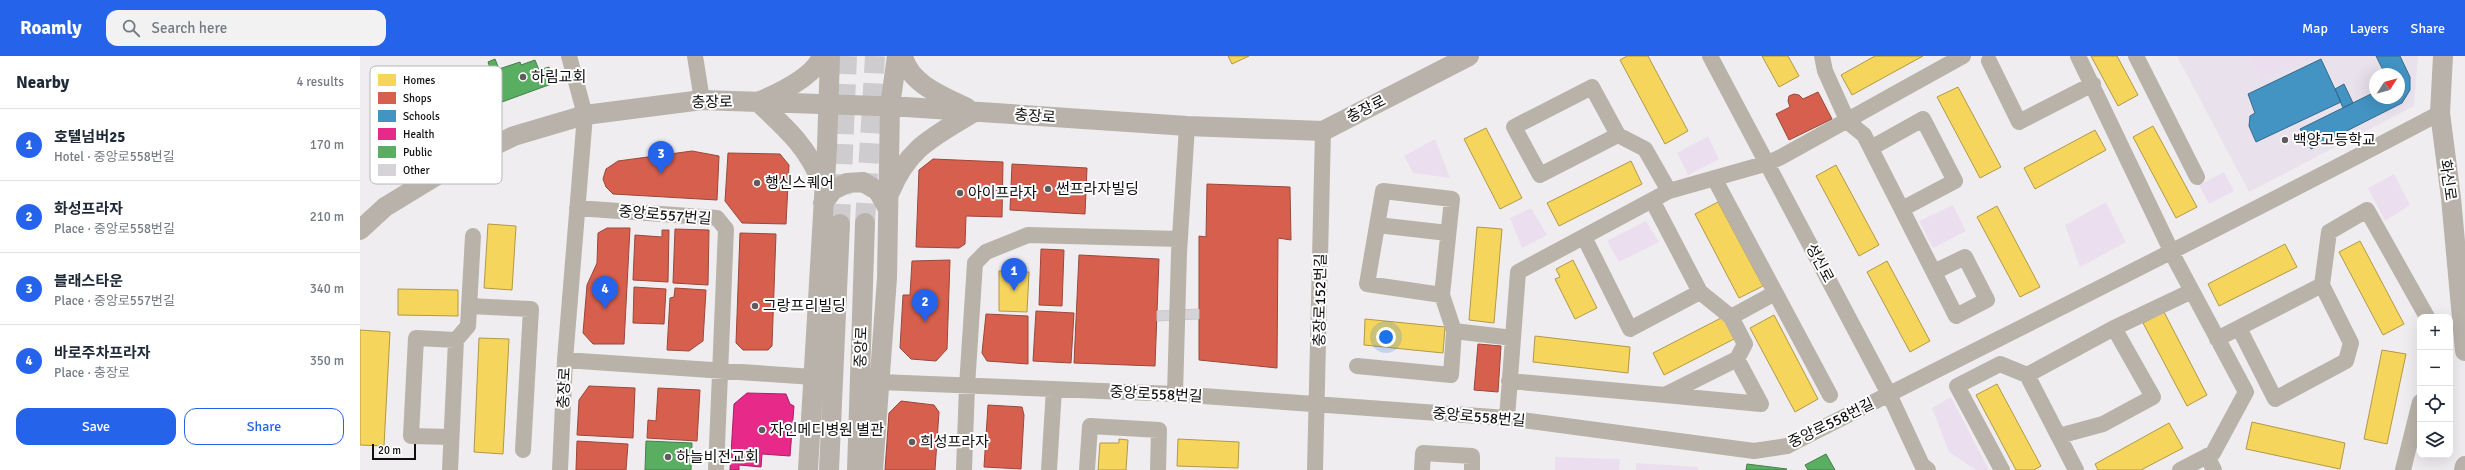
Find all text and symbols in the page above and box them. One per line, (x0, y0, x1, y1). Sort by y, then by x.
search box (106, 10, 386, 46)
text: Roamly (20, 16, 82, 40)
icon: search (120, 17, 142, 39)
text: Search here (152, 19, 227, 37)
text: Map (2302, 20, 2328, 37)
text: Layers (2350, 20, 2389, 37)
text: Share (2411, 20, 2445, 37)
legend (370, 66, 502, 184)
place label: 하림교회 (531, 68, 586, 86)
north arrow (2369, 68, 2405, 104)
text: Nearby (16, 72, 69, 93)
marker: 하림교회 (518, 72, 528, 82)
text: 4 results (296, 74, 344, 90)
text: Homes (403, 74, 435, 87)
text: Shops (403, 92, 432, 105)
street label: 충장로 (1343, 92, 1389, 126)
street label: 충장로 (691, 93, 733, 111)
street label: 충장로 (1014, 106, 1056, 126)
text: Schools (403, 110, 440, 123)
text: 호텔넘버25 (54, 128, 125, 146)
text: Health (403, 128, 434, 141)
place label: 백양고등학교 (2293, 131, 2376, 149)
marker: 백양고등학교 (2280, 135, 2290, 145)
text: 1 (25, 137, 33, 153)
text: 170 m (310, 137, 344, 153)
pin: 3 (648, 141, 674, 174)
text: Public (403, 146, 432, 159)
text: Hotel · 중앙로558번길 (54, 149, 175, 165)
street label: 화신로 (2436, 158, 2460, 202)
text: Other (403, 164, 430, 177)
place label: 행신스퀘어 (765, 174, 834, 192)
marker: 행신스퀘어 (752, 178, 762, 188)
place label: 썬프라자빌딩 (1056, 180, 1139, 198)
place label: 아이프라자 (968, 184, 1037, 202)
marker: 썬프라자빌딩 (1043, 184, 1053, 194)
marker: 아이프라자 (955, 188, 965, 198)
text: 화성프라자 (54, 200, 123, 218)
street label: 중앙로557번길 (618, 202, 712, 228)
text: 2 (25, 209, 33, 225)
text: 210 m (310, 209, 344, 225)
text: Place · 중앙로558번길 (54, 221, 175, 237)
street label: 성신로 (1802, 240, 1838, 286)
street label: 충장로152번길 (1310, 253, 1330, 347)
pin: 1 (1001, 258, 1027, 291)
text: 블래스타운 (54, 272, 123, 290)
pin: 4 (592, 276, 618, 309)
text: 3 (25, 281, 33, 297)
text: 340 m (310, 281, 344, 297)
pin: 2 (912, 289, 938, 322)
text: Place · 중앙로557번길 (54, 293, 175, 309)
place label: 그랑프리빌딩 (763, 297, 846, 315)
marker: 그랑프리빌딩 (750, 301, 760, 311)
map controls (2417, 314, 2453, 458)
button: + (2417, 314, 2453, 350)
street label: 중앙로 (851, 326, 871, 368)
your location (1376, 327, 1396, 347)
text: 바로주차프라자 (54, 344, 151, 362)
button: − (2417, 350, 2453, 386)
text: 4 (25, 353, 33, 369)
text: 350 m (310, 353, 344, 369)
text: Place · 충장로 (54, 365, 130, 381)
street label: 충장로 (554, 367, 574, 409)
street label: 중앙로558번길 (1109, 383, 1203, 405)
button: locate (2417, 386, 2453, 422)
street label: 중앙로558번길 (1785, 394, 1877, 452)
street label: 중앙로558번길 (1432, 404, 1526, 430)
button: Save (16, 408, 176, 445)
button: Share (184, 408, 344, 445)
place label: 자인메디병원 별관 (770, 421, 884, 439)
button: layers (2417, 422, 2453, 458)
marker: 자인메디병원 별관 (757, 425, 767, 435)
place label: 희성프라자 (920, 433, 989, 451)
marker: 희성프라자 (907, 437, 917, 447)
scale bar (372, 442, 416, 461)
text: 20 m (378, 444, 401, 457)
place label: 하늘비전교회 (676, 448, 759, 466)
marker: 하늘비전교회 (663, 452, 673, 462)

